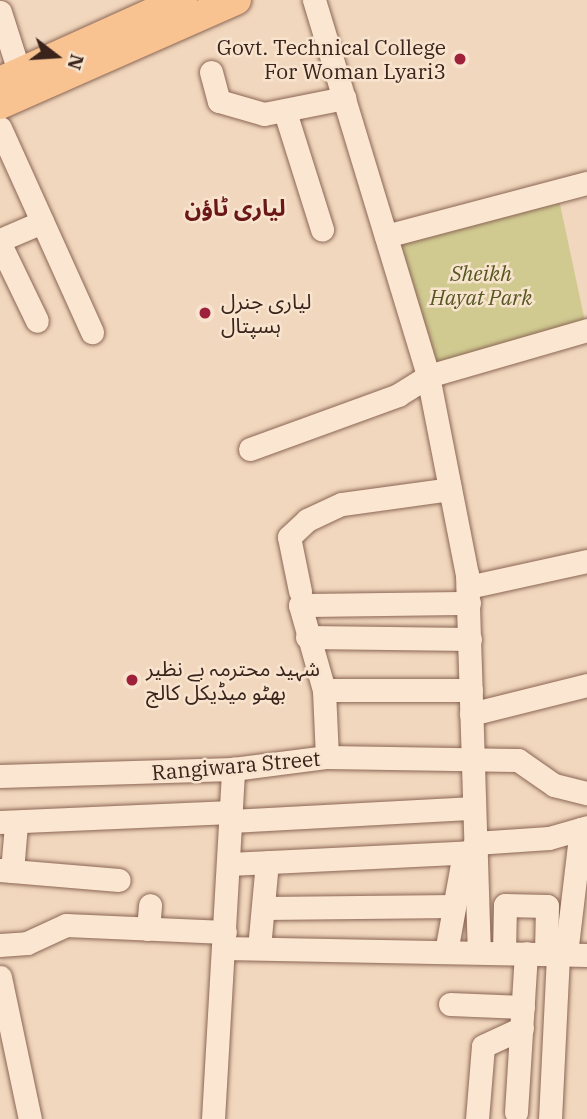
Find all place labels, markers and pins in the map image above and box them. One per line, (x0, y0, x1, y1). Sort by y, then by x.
place label: Govt. Technical College For Woman Lyari3 (217, 34, 446, 84)
marker: Govt. Technical College For Woman Lyari3 (452, 51, 468, 67)
place label: لیاری جنرل ہسپتال (221, 288, 311, 338)
marker: لیاری جنرل ہسپتال (195, 303, 215, 323)
place label: شہید محترمہ بے نظیر بھٹو میڈیکل کالج (146, 655, 320, 705)
marker: شہید محترمہ بے نظیر بھٹو میڈیکل کالج (124, 672, 140, 688)

